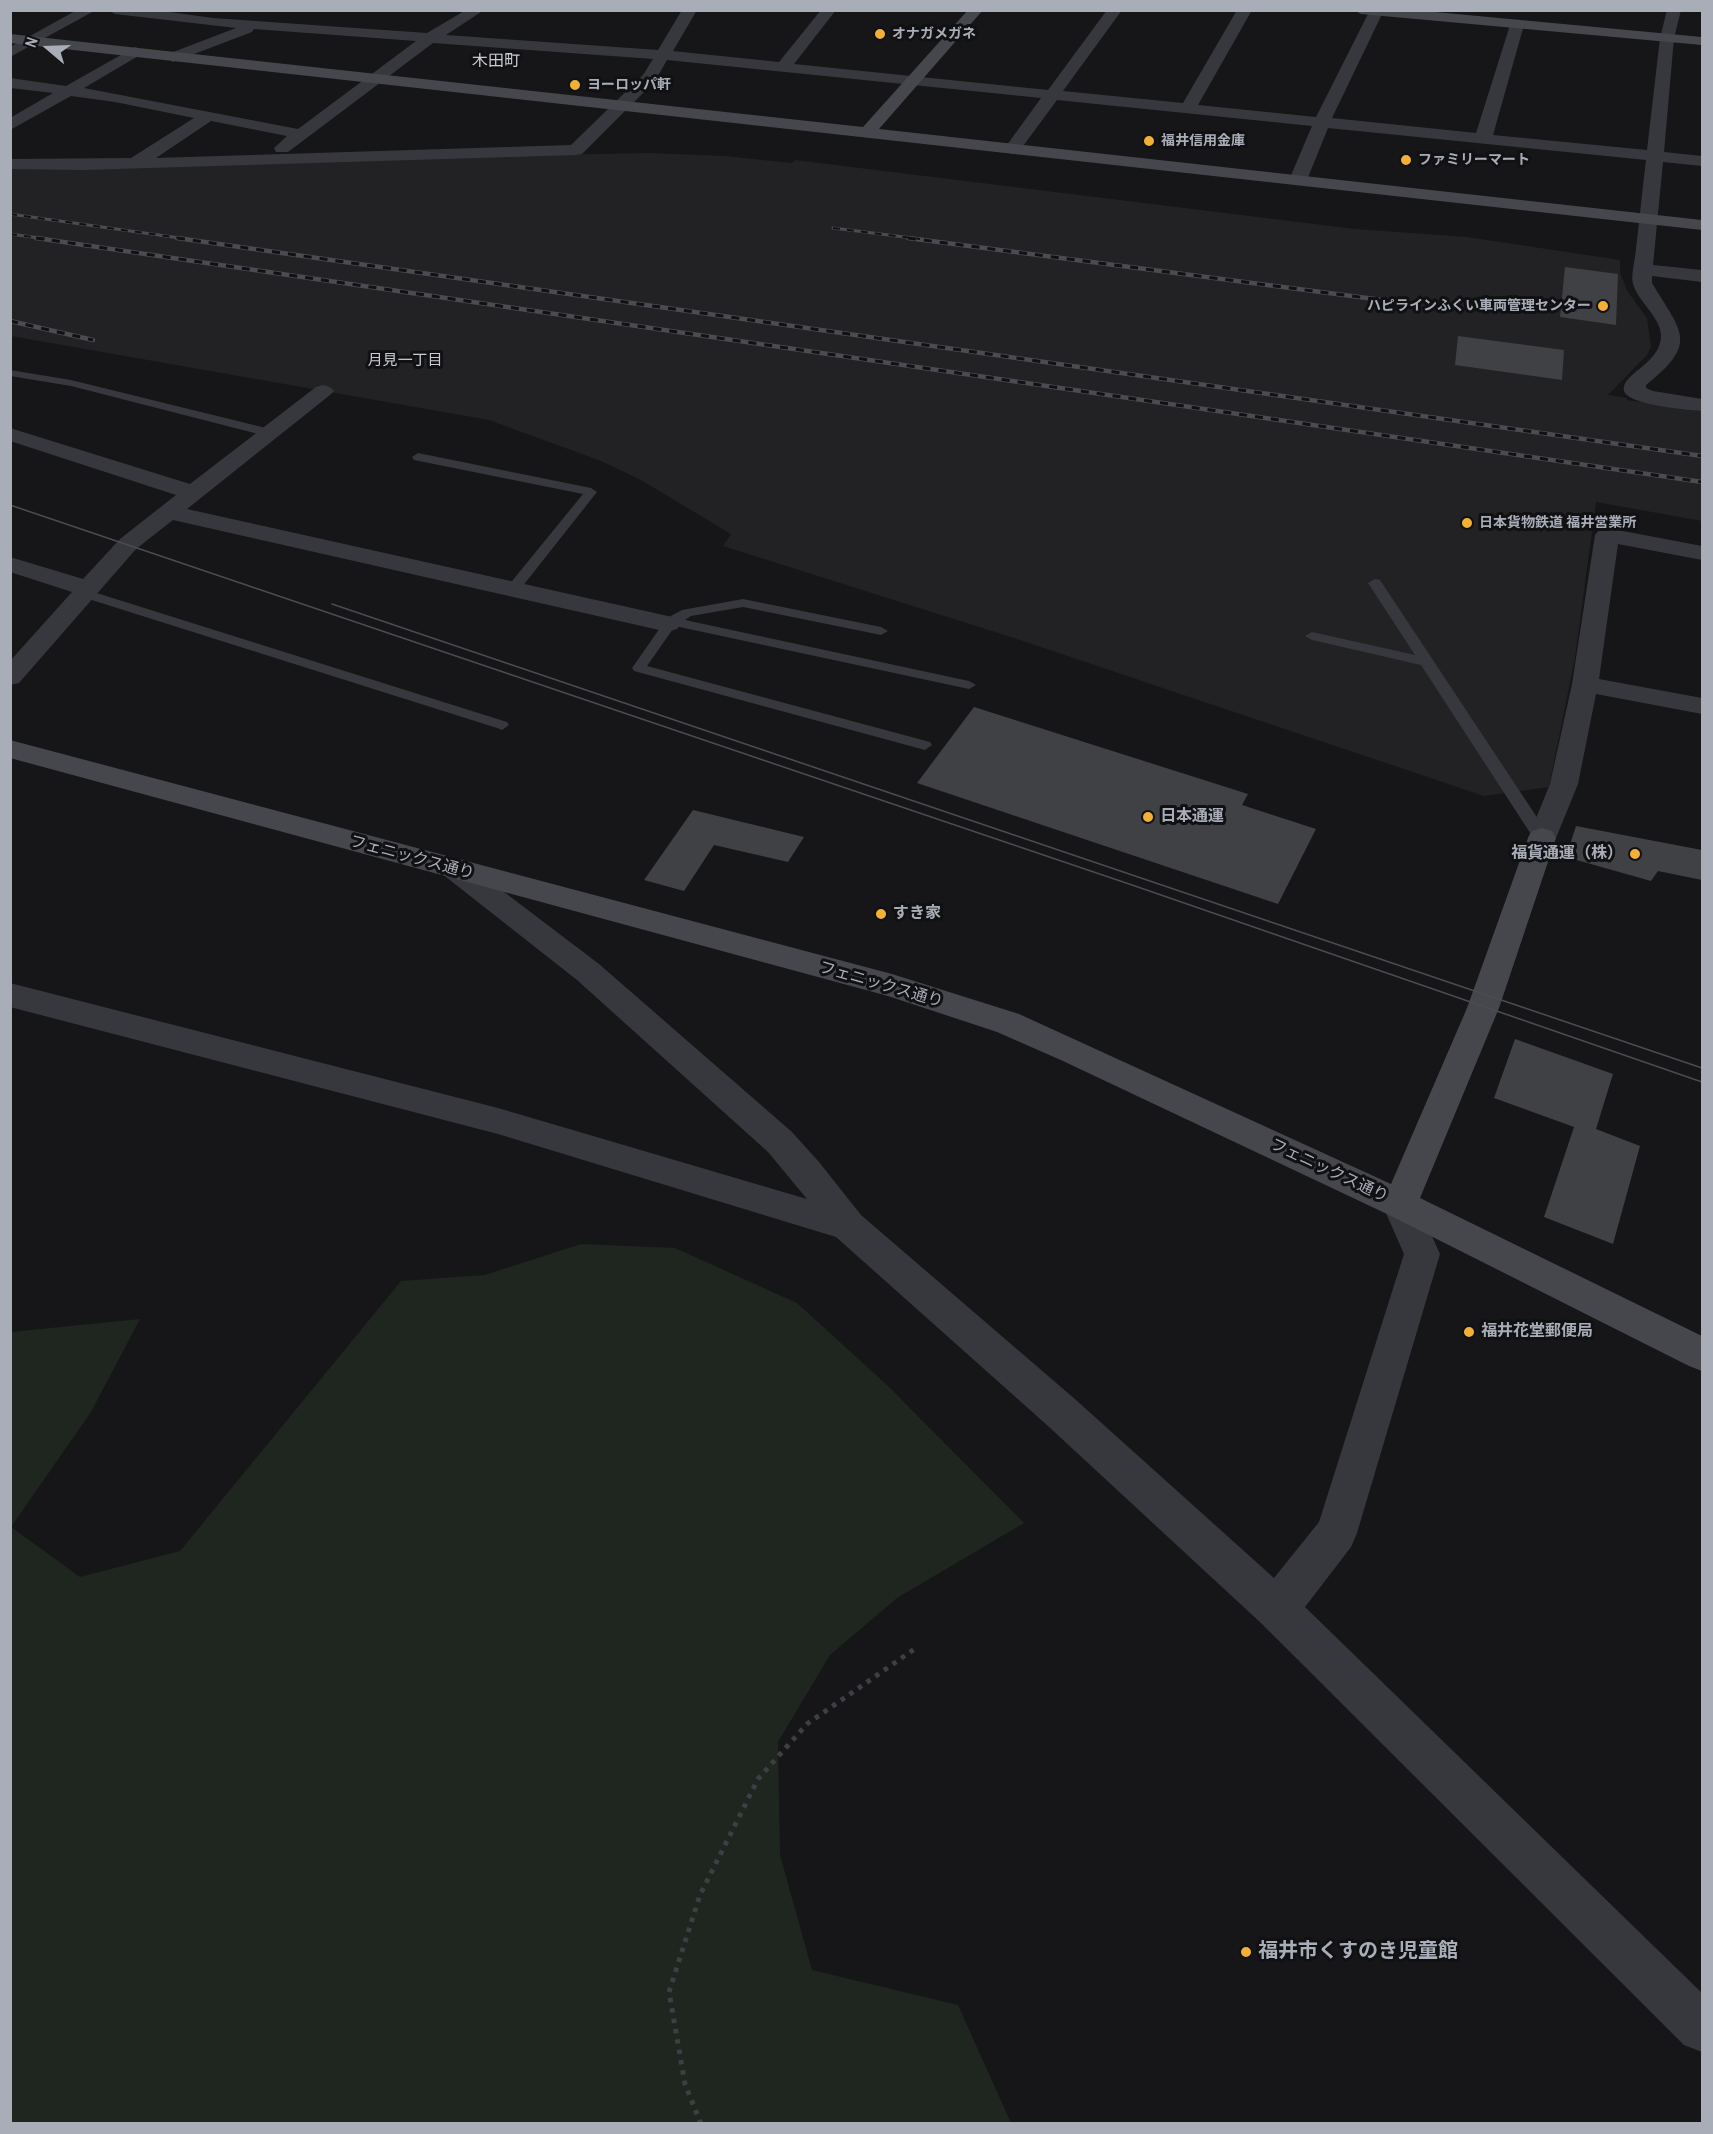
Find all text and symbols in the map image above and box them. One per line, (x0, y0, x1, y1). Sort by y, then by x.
north arrow (18, 18, 78, 78)
place label: オナガメガネ (892, 26, 976, 42)
marker: オナガメガネ (873, 27, 887, 41)
text: N (19, 34, 43, 50)
district label: 木田町 (472, 52, 520, 72)
place label: ヨーロッパ軒 (587, 77, 671, 93)
marker: ヨーロッパ軒 (568, 78, 582, 92)
place label: 福井信用金庫 (1161, 133, 1245, 149)
marker: 福井信用金庫 (1142, 134, 1156, 148)
place label: ファミリーマート (1418, 152, 1530, 168)
marker: ファミリーマート (1399, 153, 1413, 167)
place label: ハピラインふくい車両管理センター (1367, 298, 1591, 314)
marker: ハピラインふくい車両管理センター (1596, 299, 1610, 313)
district label: 月見一丁目 (368, 352, 442, 370)
place label: 日本貨物鉄道 福井営業所 (1479, 515, 1636, 531)
marker: 日本貨物鉄道 福井営業所 (1460, 516, 1474, 530)
place label: 日本通運 (1160, 807, 1224, 827)
marker: 日本通運 (1141, 810, 1155, 824)
street label: フェニックス通り (348, 832, 476, 884)
place label: 福貨通運（株） (1511, 844, 1623, 864)
marker: 福貨通運（株） (1628, 847, 1642, 861)
place label: すき家 (893, 904, 941, 924)
marker: すき家 (874, 907, 888, 921)
street label: フェニックス通り (817, 958, 945, 1012)
street label: フェニックス通り (1267, 1135, 1391, 1207)
place label: 福井花堂郵便局 (1481, 1322, 1593, 1342)
marker: 福井花堂郵便局 (1462, 1325, 1476, 1339)
place label: 福井市くすのき児童館 (1258, 1940, 1458, 1964)
marker: 福井市くすのき児童館 (1239, 1945, 1253, 1959)

